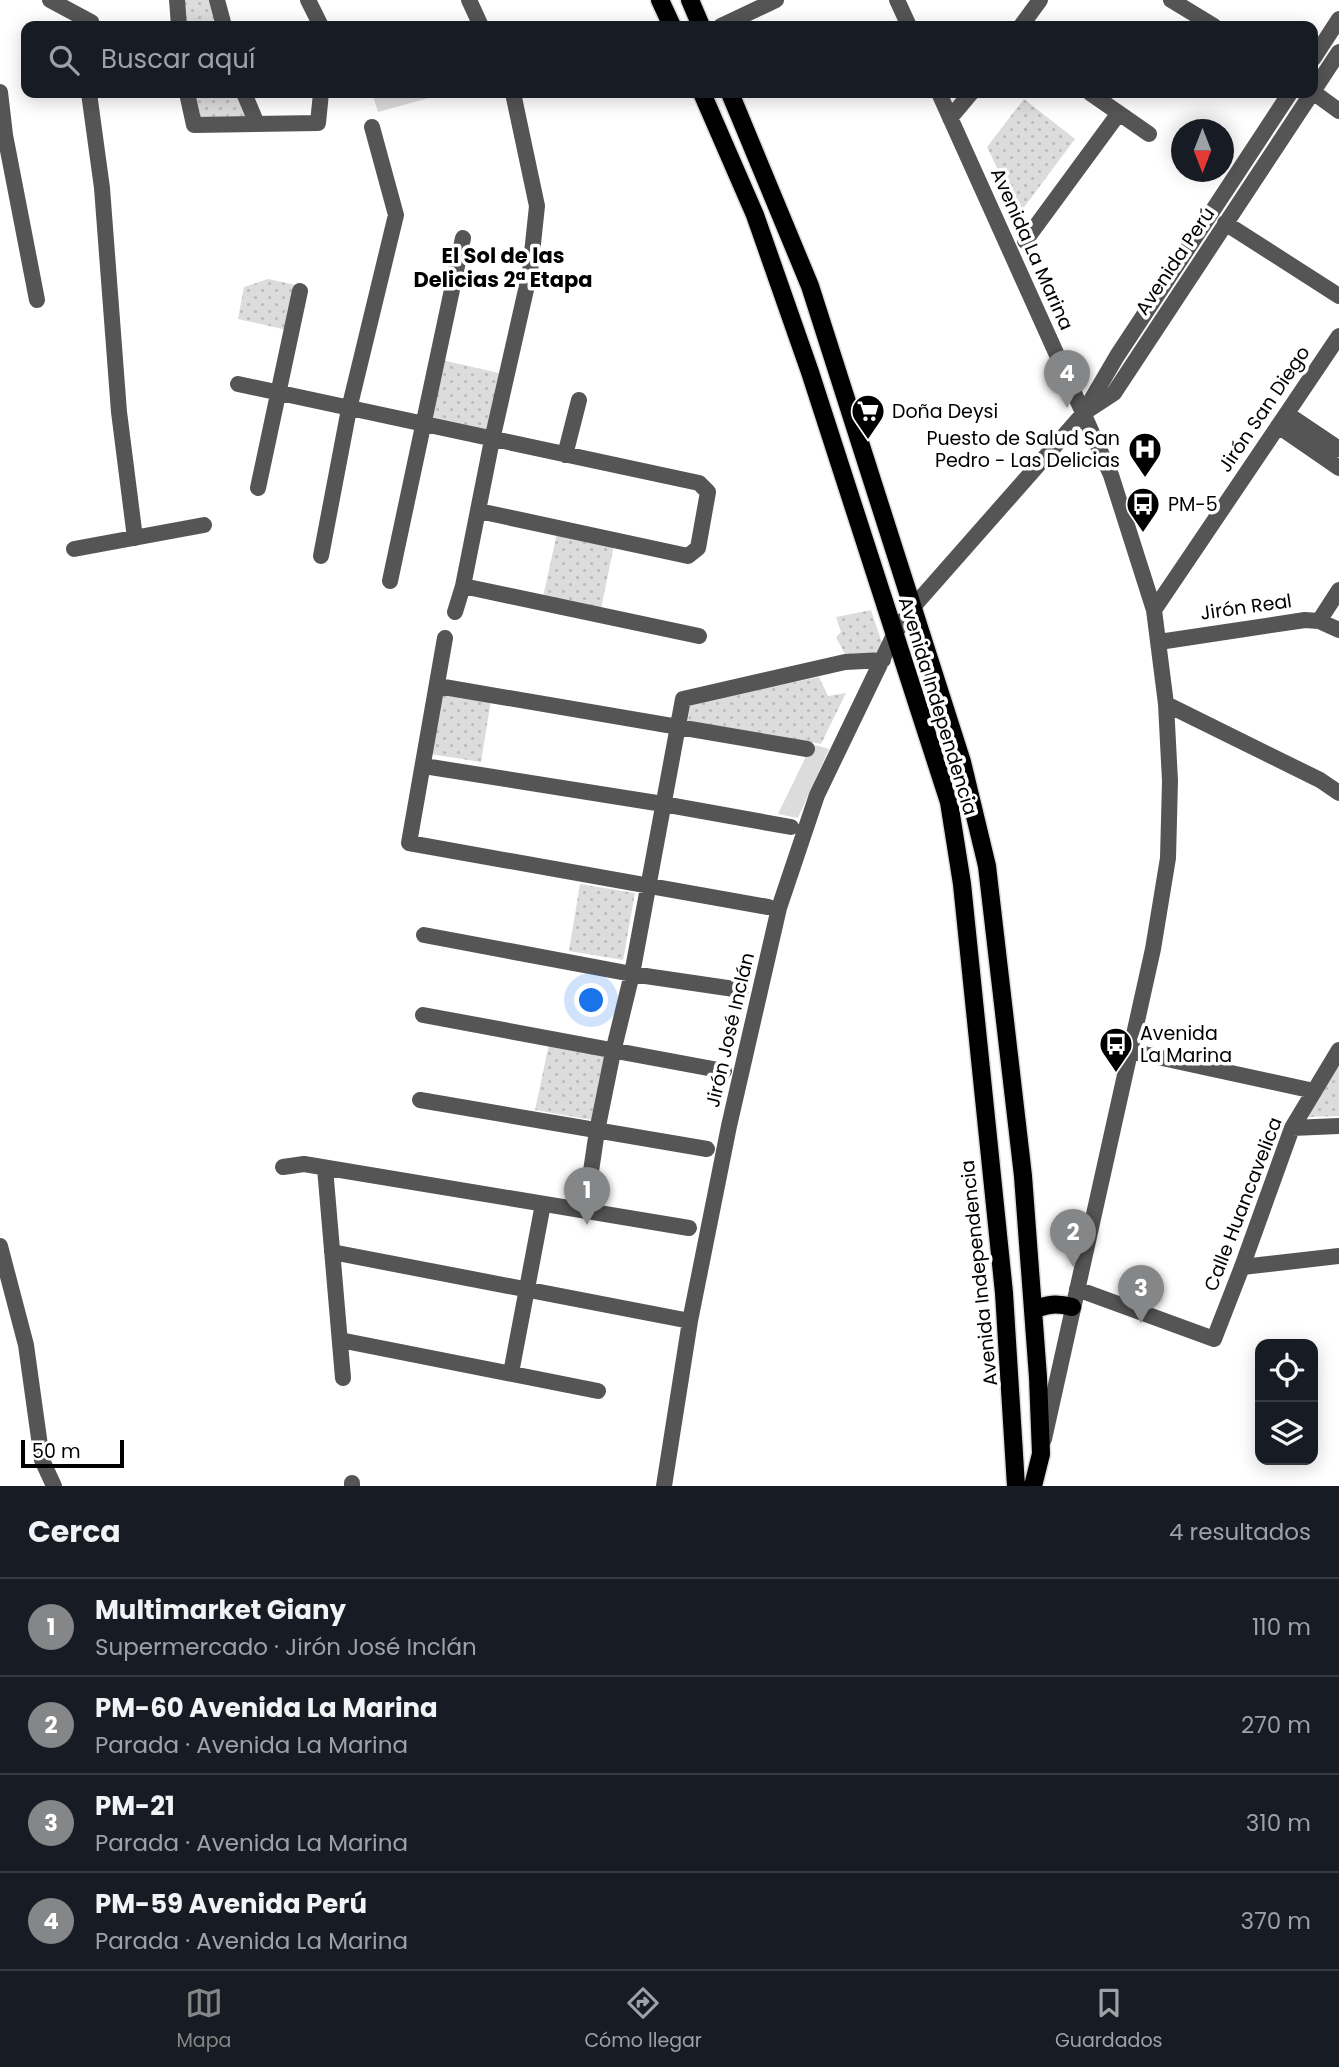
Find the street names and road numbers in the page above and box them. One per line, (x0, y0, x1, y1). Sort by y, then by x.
street label: Avenida La Marina (984, 164, 1080, 334)
street label: Avenida Perú (1129, 202, 1221, 320)
street label: Jirón San Diego (1212, 340, 1316, 478)
street label: Jirón Real (1199, 587, 1293, 627)
street label: Avenida Independencia (892, 594, 984, 818)
street label: Jirón José Inclán (699, 950, 761, 1110)
street label: Calle Huancavelica (1197, 1113, 1289, 1295)
street label: Avenida Independencia (954, 1159, 1004, 1387)

